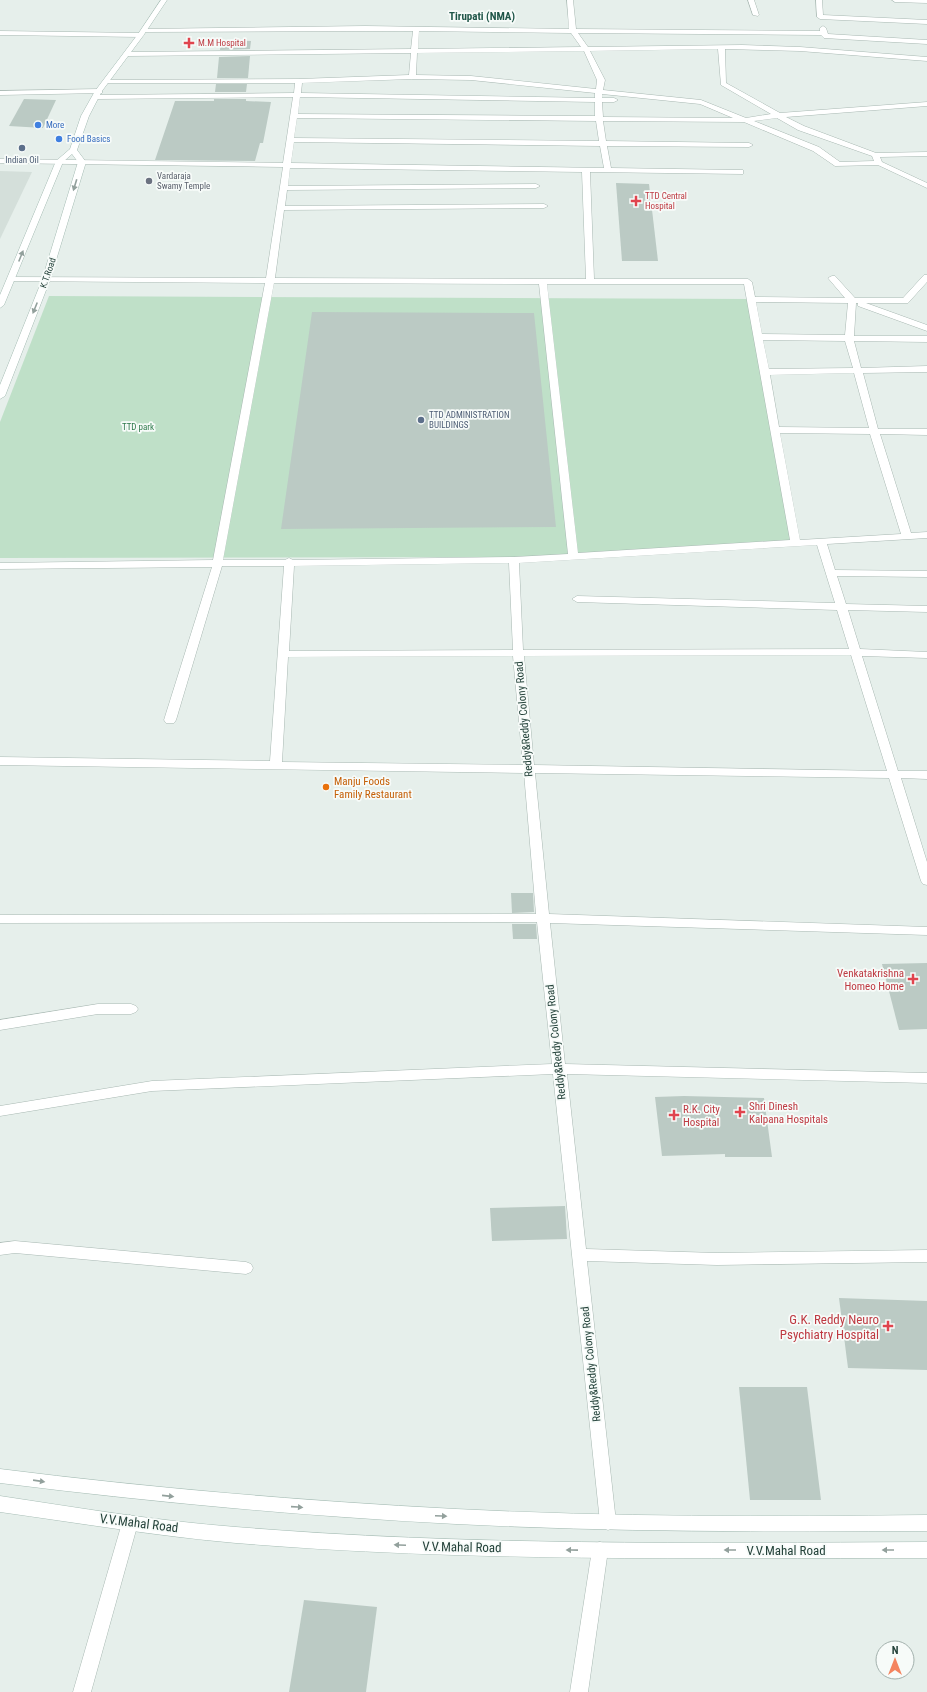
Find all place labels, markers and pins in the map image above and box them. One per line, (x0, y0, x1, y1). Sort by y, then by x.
marker: M.M Hospital (183, 37, 195, 49)
place label: M.M Hospital (198, 38, 246, 48)
marker: More (33, 120, 43, 130)
place label: More (46, 120, 64, 130)
marker: Food Basics (54, 134, 64, 144)
place label: Food Basics (67, 134, 110, 144)
marker: Indian Oil (17, 143, 27, 153)
place label: Indian Oil (5, 155, 39, 165)
place label: Vardaraja Swamy Temple (157, 171, 210, 191)
marker: Vardaraja Swamy Temple (144, 176, 154, 186)
place label: TTD Central Hospital (645, 191, 687, 211)
marker: TTD Central Hospital (630, 195, 642, 207)
place label: TTD ADMINISTRATION BUILDINGS (429, 410, 510, 430)
marker: TTD ADMINISTRATION BUILDINGS (416, 415, 426, 425)
place label: Manju Foods Family Restaurant (334, 775, 412, 801)
marker: Manju Foods Family Restaurant (321, 782, 331, 792)
place label: Venkatakrishna Homeo Home (837, 967, 904, 993)
marker: Venkatakrishna Homeo Home (907, 973, 919, 985)
place label: Shri Dinesh Kalpana Hospitals (749, 1100, 828, 1126)
place label: R.K. City Hospital (683, 1103, 720, 1129)
marker: Shri Dinesh Kalpana Hospitals (734, 1106, 746, 1118)
marker: R.K. City Hospital (668, 1109, 680, 1121)
place label: G.K. Reddy Neuro Psychiatry Hospital (780, 1312, 879, 1342)
marker: G.K. Reddy Neuro Psychiatry Hospital (882, 1320, 894, 1332)

